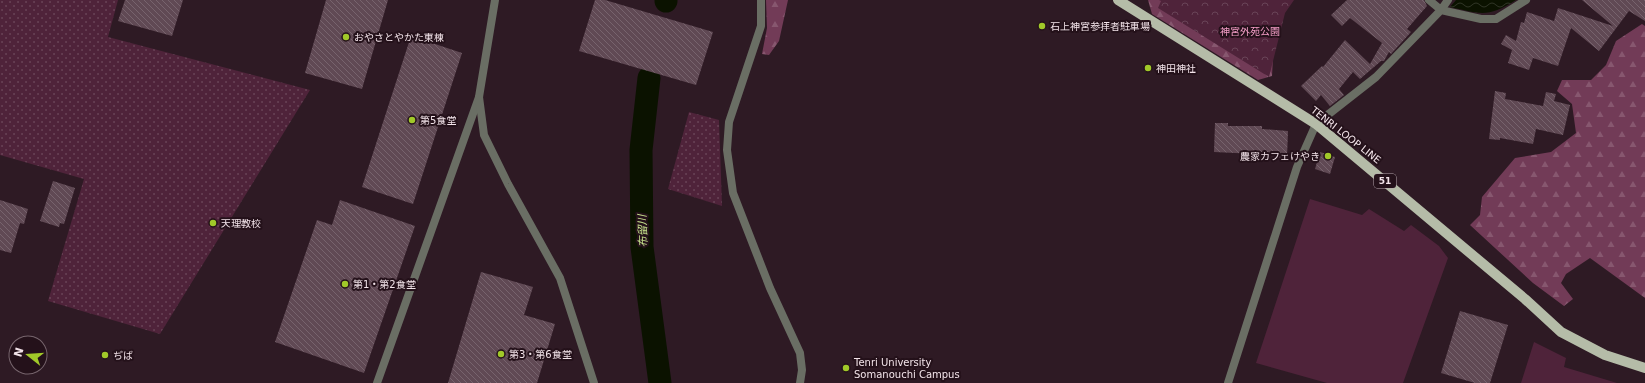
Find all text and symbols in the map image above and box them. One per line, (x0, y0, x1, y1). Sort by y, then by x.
marker: 石上神宮参拝者駐車場 (1037, 21, 1047, 31)
place label: 石上神宮参拝者駐車場 (1050, 21, 1150, 32)
park label: 神宮外苑公園 (1220, 26, 1280, 37)
marker: おやさとやかた東棟 (341, 32, 351, 42)
place label: おやさとやかた東棟 (354, 32, 444, 43)
marker: 神田神社 (1143, 63, 1153, 73)
place label: 神田神社 (1156, 63, 1196, 74)
street label: TENRI LOOP LINE (1308, 104, 1383, 166)
marker: 第5食堂 (407, 115, 417, 125)
place label: 第5食堂 (420, 115, 456, 126)
place label: 農家カフェけやき (1240, 151, 1320, 162)
marker: 農家カフェけやき (1323, 151, 1333, 161)
road number: 51 (1374, 174, 1396, 188)
water label: 布留川 (636, 213, 650, 248)
marker: 天理教校 (208, 218, 218, 228)
place label: 天理教校 (221, 218, 261, 229)
marker: 第1・第2食堂 (340, 279, 350, 289)
place label: 第1・第2食堂 (353, 279, 416, 290)
north arrow (8, 335, 48, 375)
text: N (11, 346, 26, 359)
marker: 第3・第6食堂 (496, 349, 506, 359)
place label: 第3・第6食堂 (509, 349, 572, 360)
marker: ぢば (100, 350, 110, 360)
place label: ぢば (113, 350, 133, 361)
place label: Tenri University Somanouchi Campus (853, 357, 960, 380)
marker: Tenri University Somanouchi Campus (841, 363, 851, 373)

